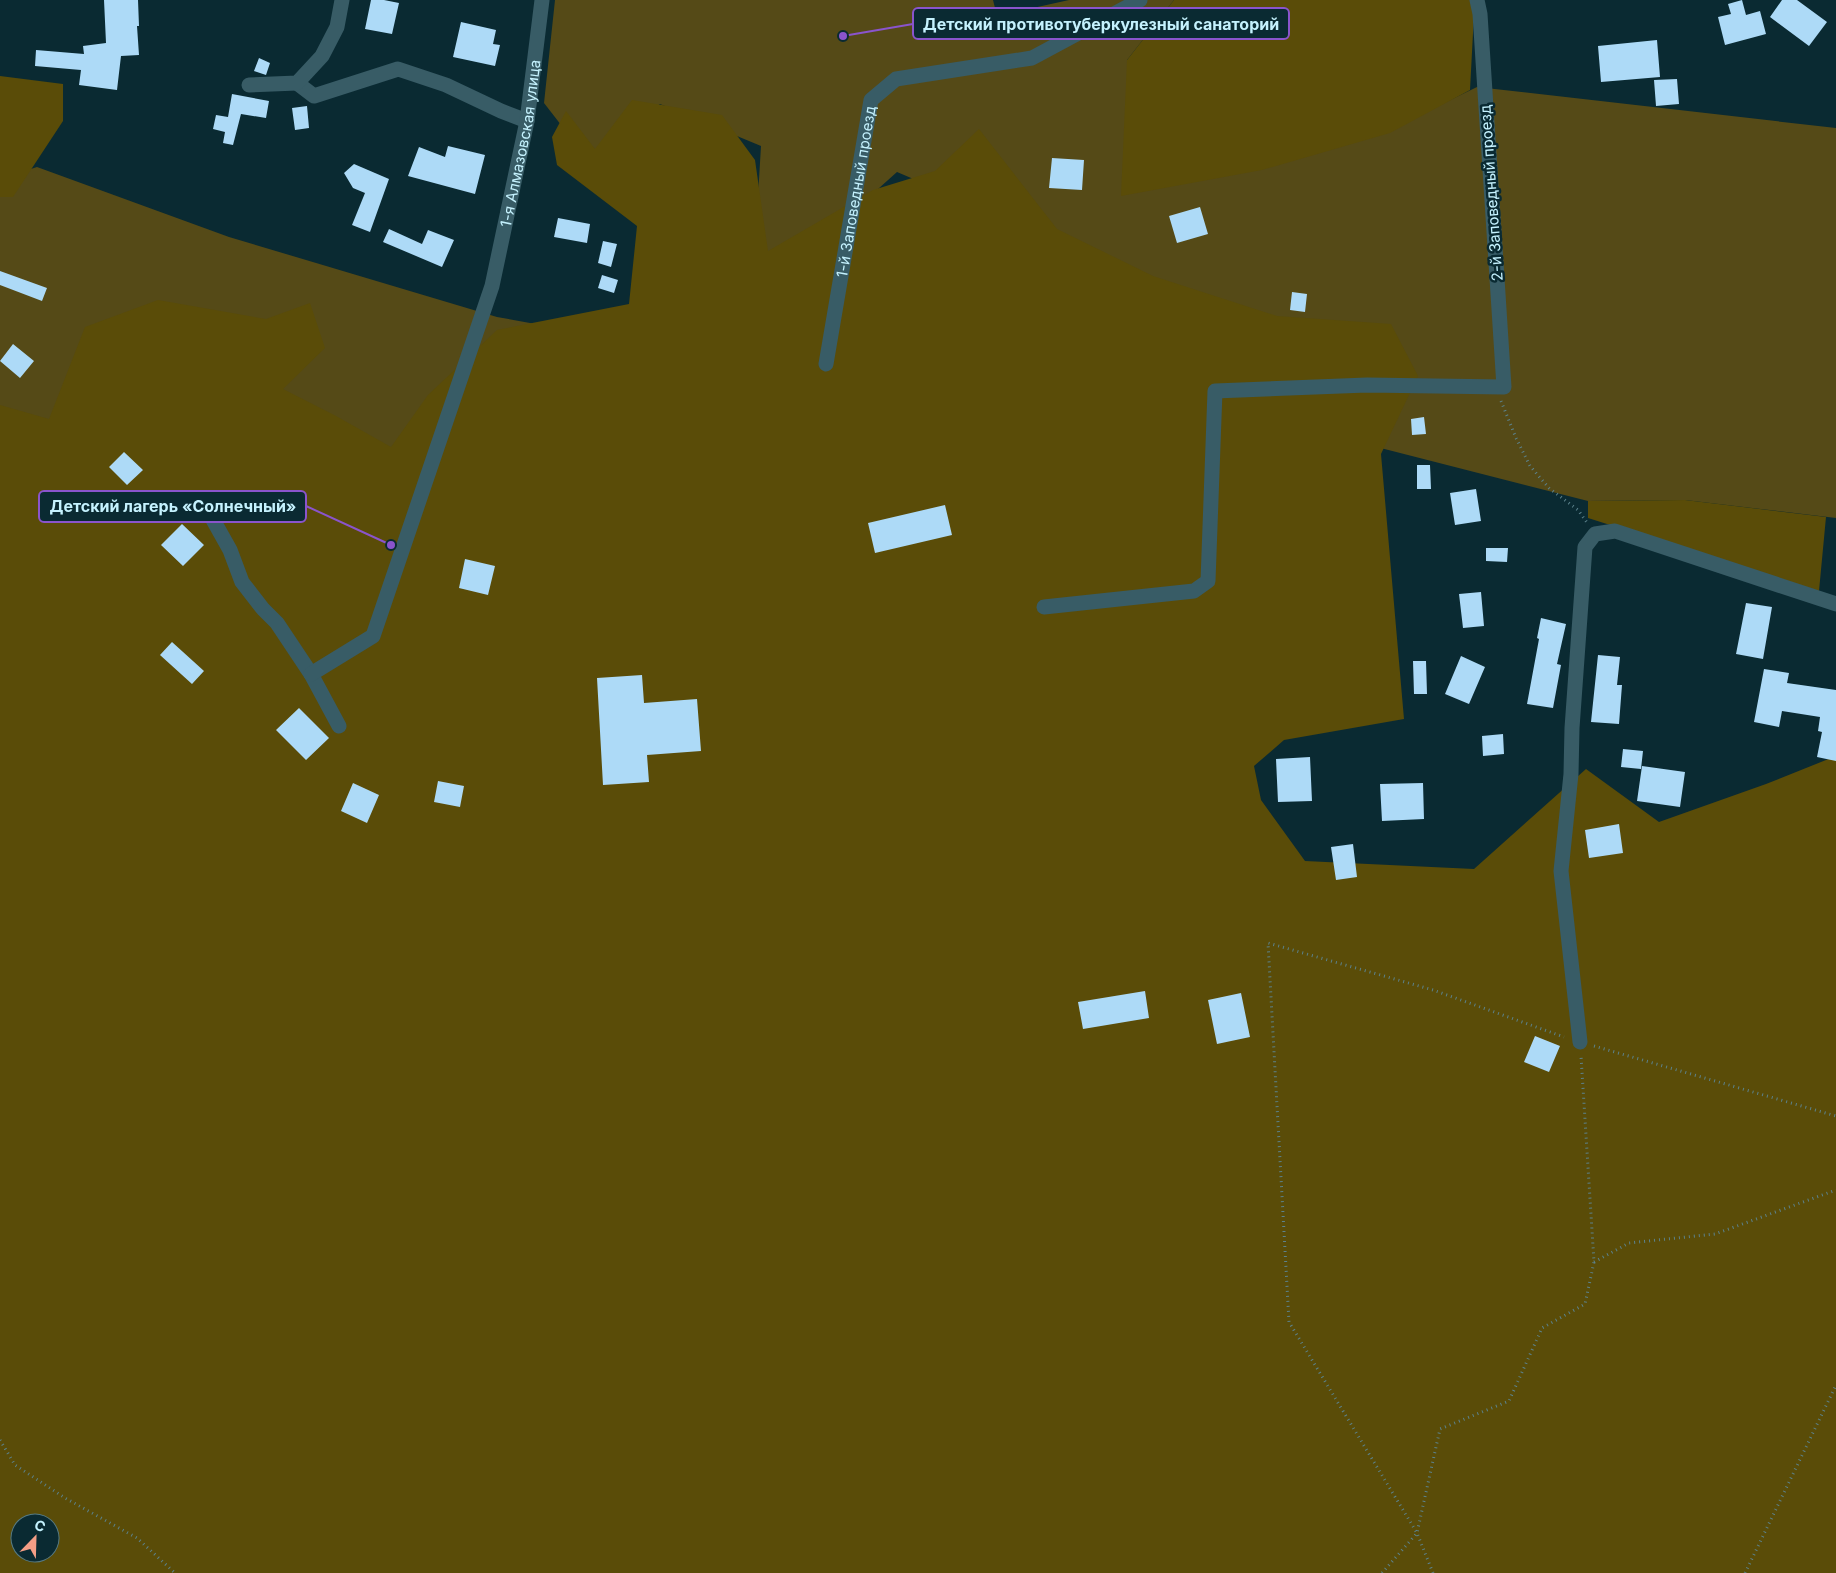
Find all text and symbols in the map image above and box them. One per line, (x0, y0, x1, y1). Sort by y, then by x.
callout: Детский противотуберкулезный санаторий (913, 8, 1289, 39)
text: Детский противотуберкулезный санаторий (923, 14, 1279, 34)
street label: 1-я Алмазовская улица (495, 58, 544, 229)
street label: 1-й Заповедный проезд (831, 104, 879, 279)
street label: 2-й Заповедный проезд (1475, 104, 1507, 282)
callout: Детский лагерь «Солнечный» (39, 491, 306, 522)
text: Детский лагерь «Солнечный» (50, 496, 296, 516)
north arrow (10, 1513, 60, 1563)
text: С (32, 1516, 48, 1535)

